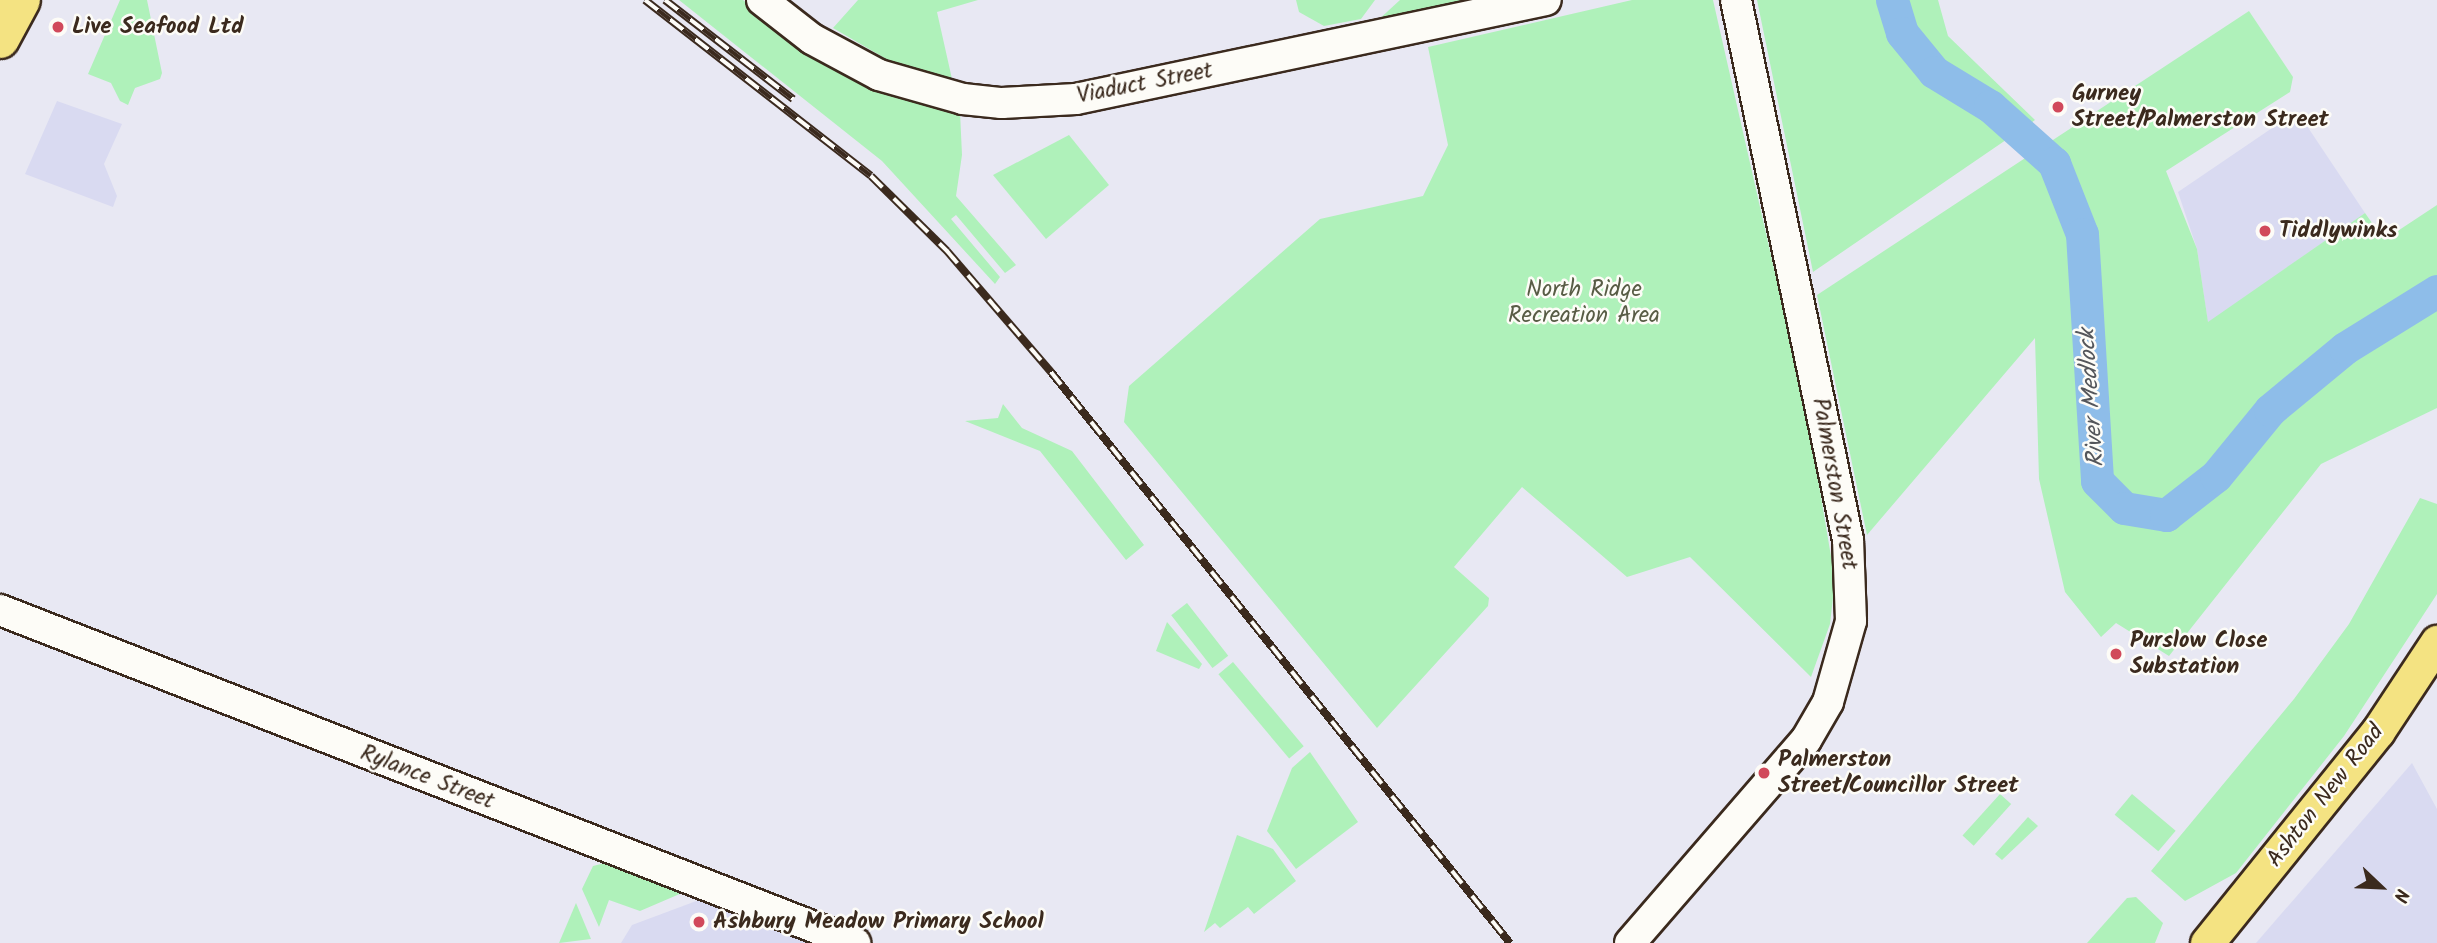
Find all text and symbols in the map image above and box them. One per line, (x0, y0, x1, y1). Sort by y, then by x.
place label: Live Seafood Ltd (72, 13, 244, 41)
marker: Live Seafood Ltd (50, 19, 66, 35)
street label: Viaduct Street (1075, 57, 1215, 111)
place label: Gurney Street/Palmerston Street (2072, 80, 2329, 134)
marker: Gurney Street/Palmerston Street (2050, 99, 2066, 115)
place label: Tiddlywinks (2279, 217, 2397, 245)
marker: Tiddlywinks (2257, 223, 2273, 239)
park label: North Ridge Recreation Area (1508, 276, 1660, 330)
water label: River Medlock (2073, 328, 2111, 468)
street label: Palmerston Street (1805, 396, 1863, 572)
place label: Purslow Close Substation (2130, 627, 2267, 681)
marker: Purslow Close Substation (2108, 646, 2124, 662)
street label: Ashton New Road (2262, 719, 2390, 873)
street label: Rylance Street (356, 740, 498, 816)
place label: Palmerston Street/Councillor Street (1778, 746, 2019, 800)
marker: Palmerston Street/Councillor Street (1756, 765, 1772, 781)
north arrow (2346, 852, 2416, 922)
text: N (2384, 884, 2416, 907)
place label: Ashbury Meadow Primary School (713, 908, 1044, 936)
marker: Ashbury Meadow Primary School (691, 914, 707, 930)

